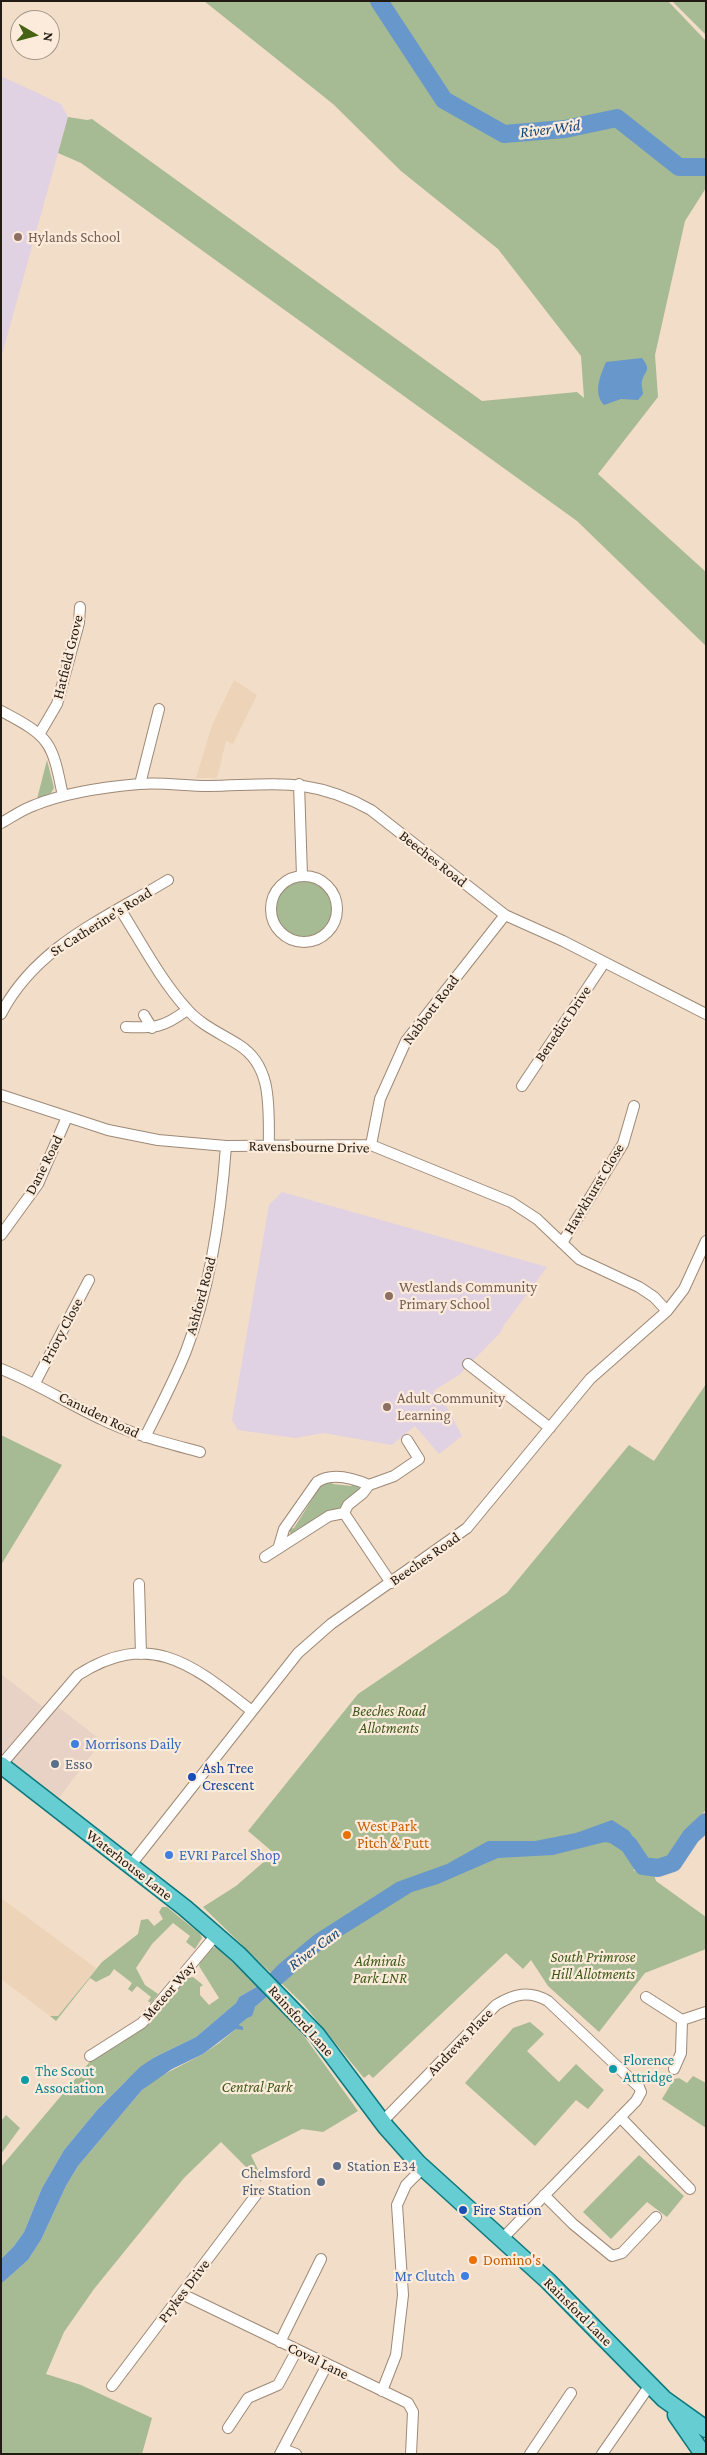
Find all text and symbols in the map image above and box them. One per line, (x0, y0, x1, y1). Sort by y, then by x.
north arrow (10, 10, 60, 60)
text: N (40, 31, 57, 43)
water label: River Wid (519, 116, 581, 142)
place label: Hylands School (28, 228, 120, 246)
marker: Hylands School (12, 231, 24, 243)
street label: Hatfield Grove (49, 613, 87, 701)
street label: Beeches Road (395, 827, 471, 891)
street label: St Catherine's Road (47, 883, 155, 961)
street label: Nabbott Road (399, 972, 463, 1048)
street label: Benedict Drive (531, 983, 595, 1065)
street label: Dane Road (21, 1132, 67, 1198)
street label: Ravensbourne Drive (248, 1137, 370, 1157)
street label: Hawkhurst Close (560, 1140, 628, 1238)
street label: Ashford Road (182, 1255, 220, 1337)
place label: Westlands Community Primary School (399, 1278, 537, 1313)
marker: Westlands Community Primary School (383, 1290, 395, 1302)
street label: Priory Close (37, 1295, 87, 1367)
street label: Canuden Road (56, 1388, 142, 1442)
place label: Adult Community Learning (397, 1389, 505, 1424)
marker: Adult Community Learning (381, 1401, 393, 1413)
street label: Beeches Road (387, 1528, 463, 1590)
park label: Beeches Road Allotments (352, 1702, 426, 1737)
place label: Morrisons Daily (85, 1735, 181, 1753)
marker: Morrisons Daily (69, 1738, 81, 1750)
place label: Esso (65, 1755, 92, 1773)
marker: Esso (49, 1758, 61, 1770)
place label: Ash Tree Crescent (202, 1759, 254, 1794)
marker: Ash Tree Crescent (186, 1771, 198, 1783)
place label: West Park Pitch & Putt (357, 1817, 429, 1852)
street label: Waterhouse Lane (82, 1826, 176, 1904)
marker: West Park Pitch & Putt (341, 1829, 353, 1841)
place label: EVRI Parcel Shop (179, 1846, 280, 1864)
marker: EVRI Parcel Shop (163, 1849, 175, 1861)
water label: River Can (285, 1923, 343, 1975)
park label: South Primrose Hill Allotments (551, 1948, 635, 1983)
park label: Admirals Park LNR (353, 1952, 407, 1987)
street label: Meteor Way (138, 1958, 200, 2024)
street label: Rainsford Lane (264, 1982, 338, 2060)
street label: Andrews Place (423, 2005, 497, 2079)
place label: Florence Attridge (623, 2051, 674, 2086)
place label: The Scout Association (35, 2062, 104, 2097)
marker: Florence Attridge (607, 2063, 619, 2075)
marker: The Scout Association (19, 2074, 31, 2086)
park label: Central Park (222, 2078, 292, 2096)
place label: Station E34 (347, 2157, 416, 2175)
marker: Station E34 (331, 2160, 343, 2172)
place label: Chelmsford Fire Station (241, 2164, 311, 2199)
marker: Chelmsford Fire Station (315, 2176, 327, 2188)
place label: Fire Station (473, 2201, 542, 2219)
marker: Fire Station (457, 2204, 469, 2216)
place label: Domino's (483, 2251, 541, 2269)
marker: Domino's (467, 2254, 479, 2266)
street label: Prykes Drive (154, 2256, 214, 2326)
place label: Mr Clutch (395, 2267, 455, 2285)
marker: Mr Clutch (459, 2270, 471, 2282)
street label: Rainsford Lane (540, 2274, 616, 2350)
street label: Coval Lane (284, 2338, 352, 2384)

